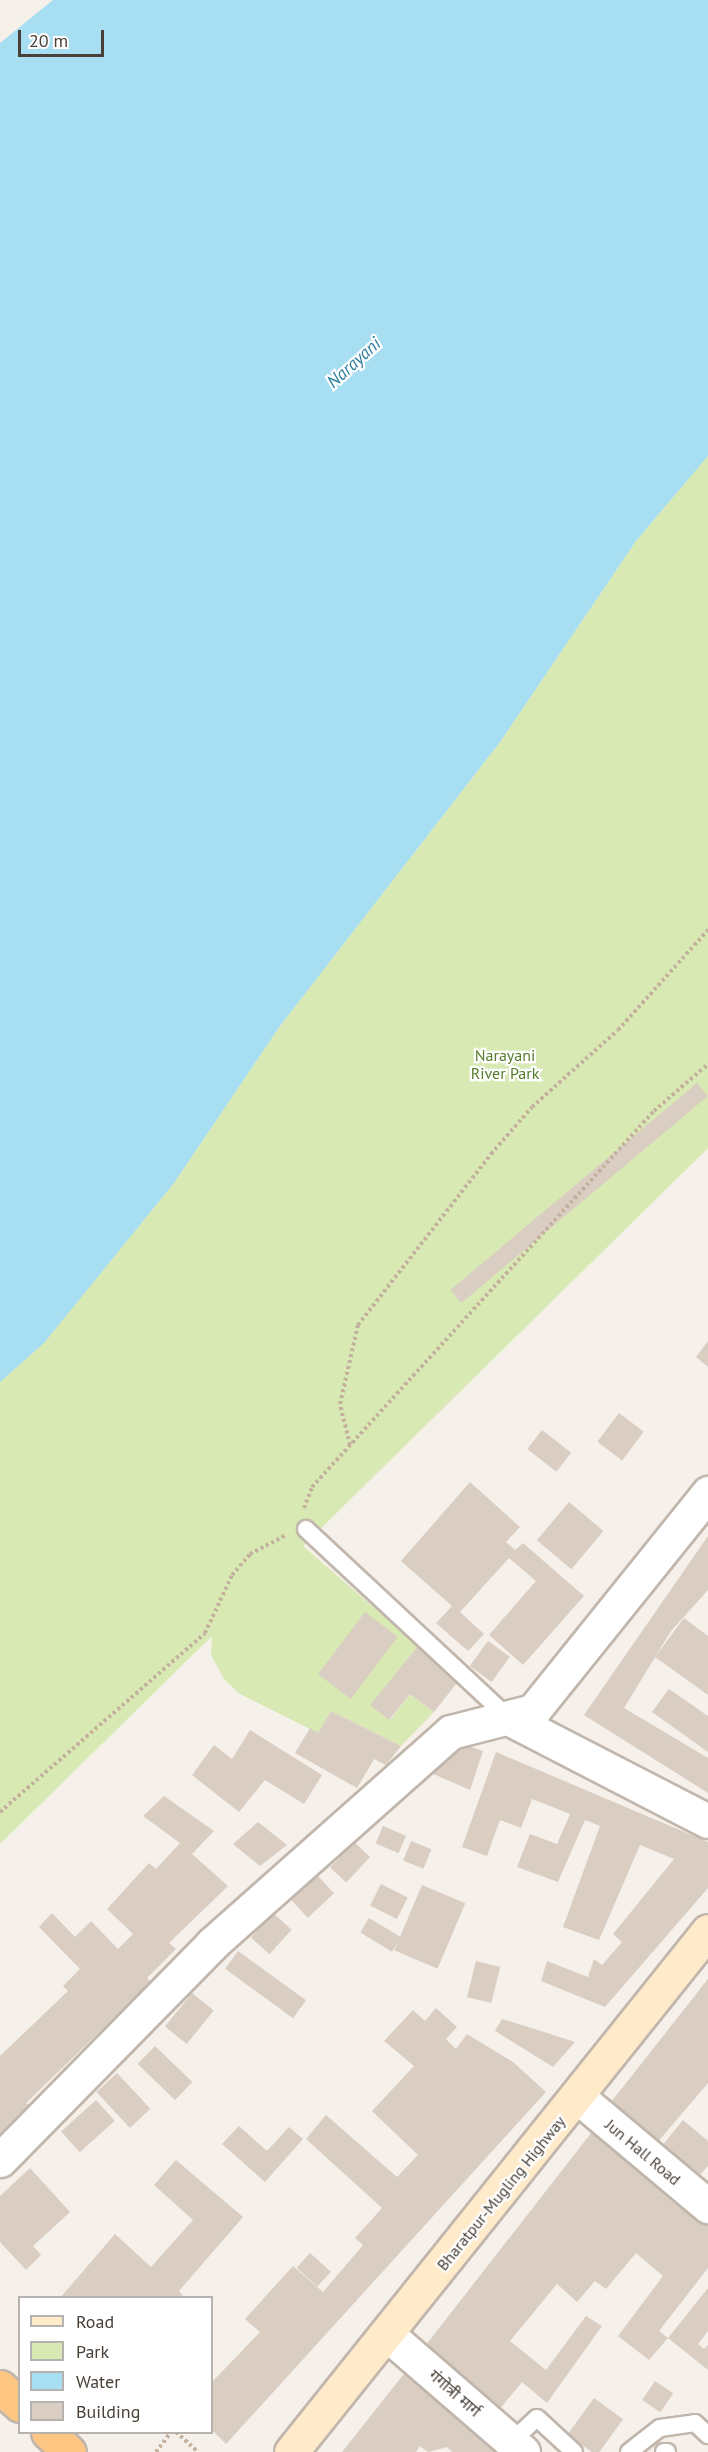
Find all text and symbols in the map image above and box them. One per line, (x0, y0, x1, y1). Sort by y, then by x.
scale bar (21, 18, 106, 56)
text: 20 m (29, 29, 68, 52)
water label: Narayani (322, 333, 386, 393)
park label: Narayani River Park (471, 1045, 539, 1083)
street label: Bharatpur-Mugling Highway (433, 2112, 569, 2274)
street label: Jun Hall Road (601, 2115, 685, 2189)
legend (18, 2296, 213, 2434)
text: Road (76, 2310, 114, 2333)
text: Park (76, 2340, 109, 2363)
street label: गंगोत्री मार्ग (425, 2365, 485, 2421)
text: Water (76, 2370, 120, 2393)
text: Building (76, 2400, 140, 2423)

